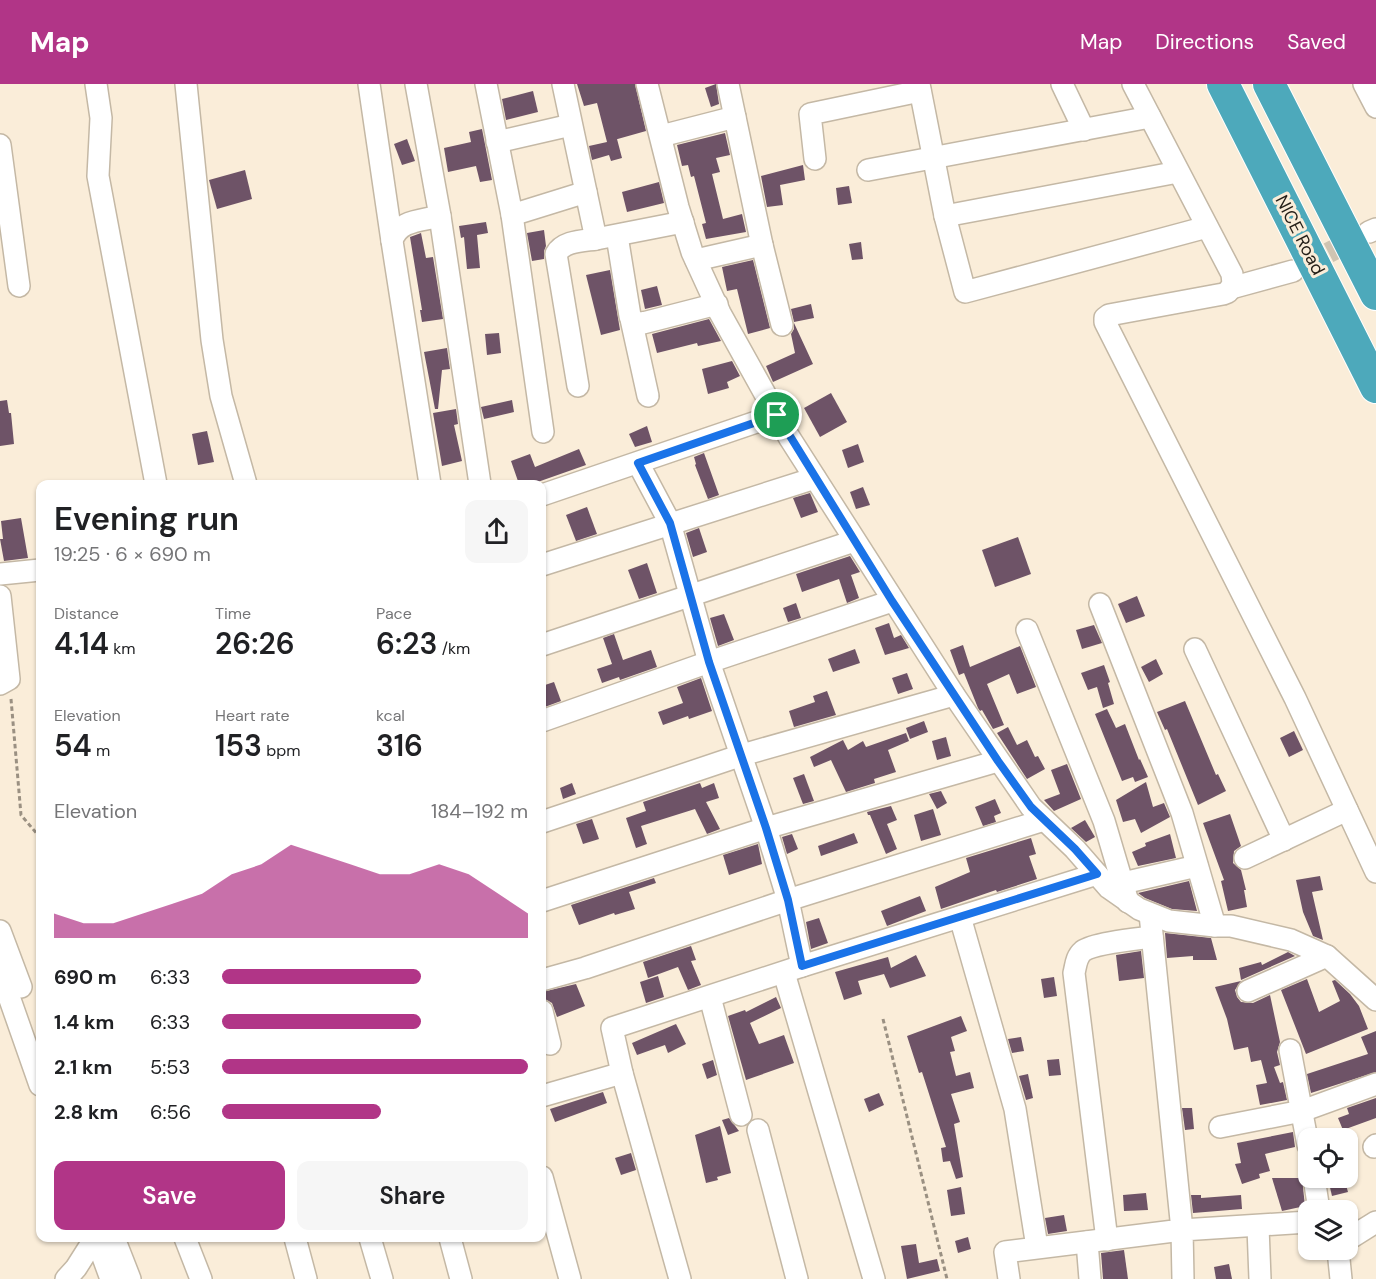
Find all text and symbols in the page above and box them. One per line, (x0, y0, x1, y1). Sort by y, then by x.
text: Map (30, 24, 90, 61)
text: Map (1080, 28, 1122, 56)
text: Directions (1155, 28, 1254, 56)
text: Saved (1287, 28, 1346, 56)
street label: NICE Road (1270, 191, 1330, 279)
pin (751, 389, 802, 440)
icon: arrive (760, 398, 793, 431)
text: Evening run (54, 497, 239, 540)
button: share (465, 500, 528, 563)
text: 19:25 · 6 × 690 m (54, 541, 211, 567)
text: Distance (54, 603, 119, 624)
text: Time (215, 603, 251, 624)
text: Pace (376, 603, 412, 624)
text: 4.14 (54, 624, 109, 663)
text: 26:26 (215, 624, 295, 663)
text: 6:23 (376, 624, 437, 663)
text: km (109, 638, 135, 659)
text: /km (437, 638, 470, 659)
text: Elevation (54, 705, 121, 726)
text: Heart rate (215, 705, 290, 726)
text: kcal (376, 705, 405, 726)
text: 54 (54, 726, 92, 765)
text: 153 (215, 726, 262, 765)
text: 316 (376, 726, 423, 765)
text: m (92, 740, 110, 761)
text: bpm (262, 740, 301, 761)
text: Elevation (54, 798, 137, 824)
text: 184–192 m (431, 798, 528, 824)
text: 690 m (54, 964, 117, 990)
text: 6:33 (150, 964, 190, 990)
text: 1.4 km (54, 1009, 114, 1035)
text: 6:33 (150, 1009, 190, 1035)
text: 2.1 km (54, 1054, 112, 1080)
text: 5:53 (150, 1054, 190, 1080)
text: 2.8 km (54, 1099, 118, 1125)
text: 6:56 (150, 1099, 191, 1125)
map controls (1298, 1128, 1358, 1260)
button: locate (1298, 1128, 1358, 1188)
button: Save (54, 1161, 285, 1230)
button: Share (297, 1161, 528, 1230)
button: layers (1298, 1200, 1358, 1260)

